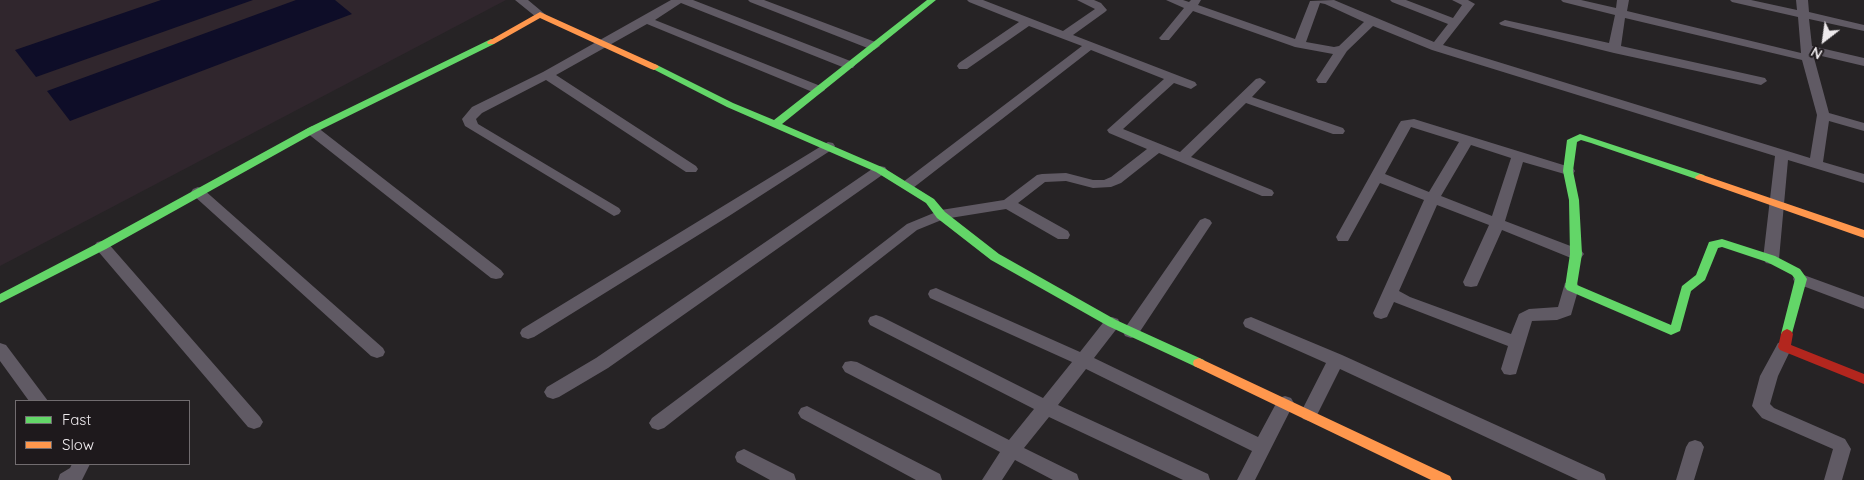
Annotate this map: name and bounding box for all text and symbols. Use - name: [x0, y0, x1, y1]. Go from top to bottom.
- north arrow: [1799, 15, 1849, 65]
- text: N: [1808, 43, 1825, 63]
- legend: [15, 400, 190, 465]
- text: Fast: [62, 410, 91, 429]
- text: Slow: [62, 435, 94, 454]

